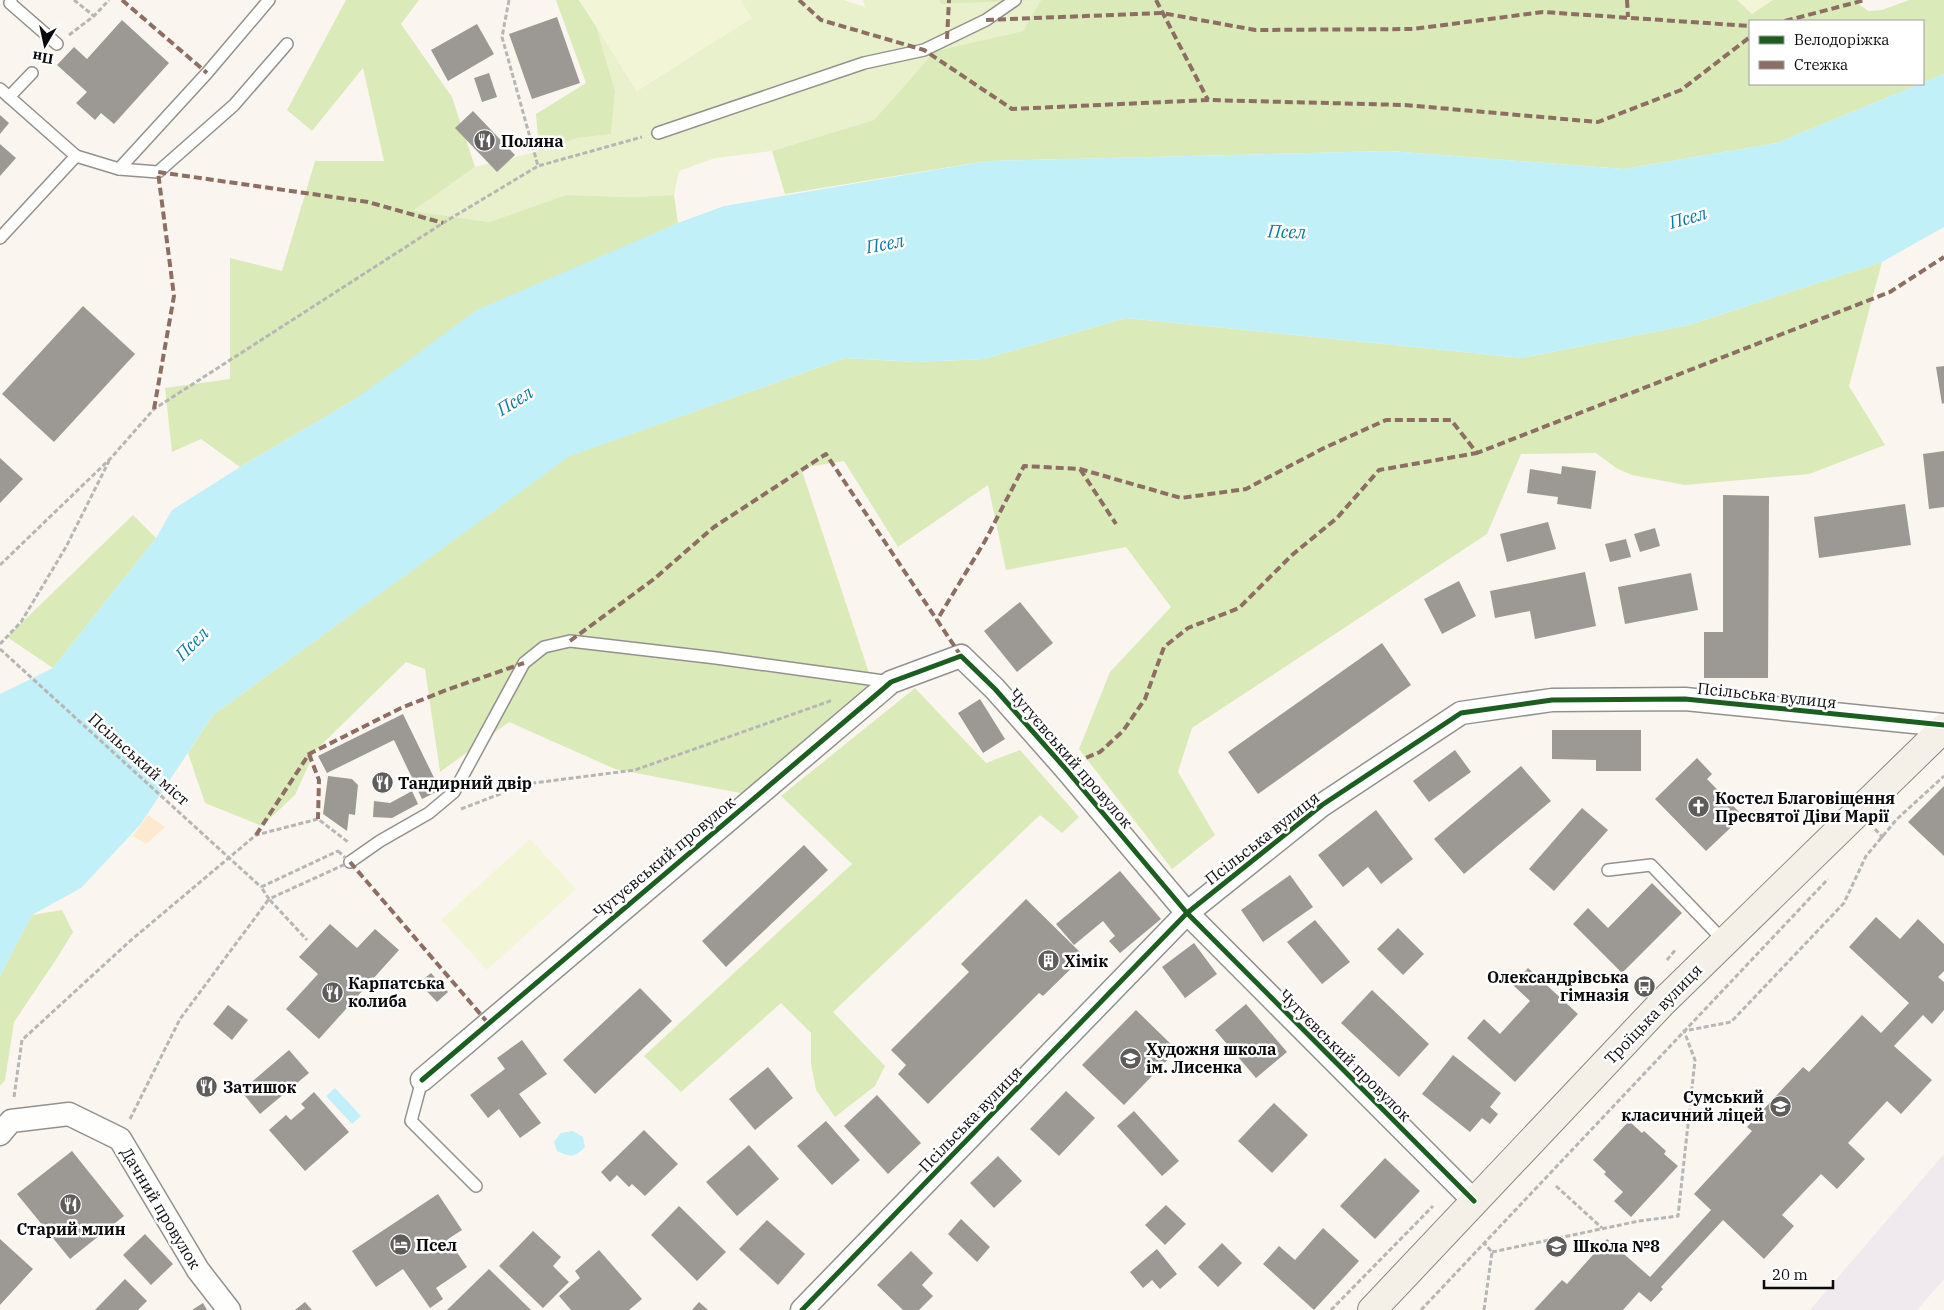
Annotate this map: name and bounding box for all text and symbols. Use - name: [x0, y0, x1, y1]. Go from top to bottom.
- north arrow: [20, 20, 70, 70]
- legend: [1749, 20, 1924, 85]
- text: Велодоріжка: [1794, 30, 1890, 49]
- text: Пн: [31, 47, 55, 68]
- text: Стежка: [1794, 55, 1848, 74]
- restaurant icon: Поляна: [473, 129, 497, 153]
- place label: Поляна: [501, 131, 564, 151]
- water label: Псел: [1665, 201, 1710, 234]
- water label: Псел: [1266, 219, 1307, 244]
- water label: Псел: [863, 228, 907, 259]
- water label: Псел: [491, 380, 538, 421]
- water label: Псел: [169, 621, 214, 666]
- street label: Псільська вулиця: [1696, 678, 1838, 712]
- street label: Чугуєвський провулок: [1005, 684, 1138, 833]
- street label: Псільський міст: [84, 708, 194, 810]
- restaurant icon: Тандирний двір: [370, 771, 394, 795]
- place label: Тандирний двір: [398, 773, 532, 793]
- street label: Псільська вулиця: [1201, 787, 1323, 889]
- place label: Костел Благовіщення Пресвятої Діви Марії: [1715, 788, 1895, 826]
- street label: Чугуєвський провулок: [589, 791, 739, 922]
- church icon: Костел Благовіщення Пресвятої Діви Марії: [1687, 795, 1711, 819]
- building icon: Хімік: [1036, 949, 1060, 973]
- place label: Хімік: [1064, 951, 1108, 971]
- street label: Троїцька вулиця: [1600, 960, 1706, 1068]
- place label: Олександрівська гімназія: [1487, 967, 1629, 1005]
- place label: Карпатська колиба: [348, 973, 445, 1011]
- bus stop icon: Олександрівська гімназія: [1633, 974, 1657, 998]
- restaurant icon: Карпатська колиба: [320, 980, 344, 1004]
- street label: Чугуєвський провулок: [1275, 985, 1416, 1126]
- place label: Художня школа ім. Лисенка: [1146, 1039, 1276, 1077]
- school or university icon: Художня школа ім. Лисенка: [1118, 1046, 1142, 1070]
- street label: Псільська вулиця: [914, 1062, 1026, 1176]
- restaurant icon: Затишок: [195, 1075, 219, 1099]
- place label: Затишок: [223, 1077, 297, 1097]
- place label: Сумський класичний ліцей: [1621, 1087, 1764, 1125]
- school or university icon: Сумський класичний ліцей: [1768, 1094, 1792, 1118]
- street label: Дачний провулок: [117, 1143, 206, 1273]
- restaurant icon: Старий млин: [59, 1193, 83, 1217]
- place label: Старий млин: [16, 1219, 126, 1239]
- hotel icon: Псел: [388, 1233, 412, 1257]
- school or university icon: Школа №8: [1545, 1234, 1569, 1258]
- place label: Псел: [416, 1235, 457, 1255]
- place label: Школа №8: [1573, 1236, 1660, 1256]
- scale bar: [1764, 1258, 1833, 1290]
- text: 20 m: [1772, 1265, 1808, 1284]

